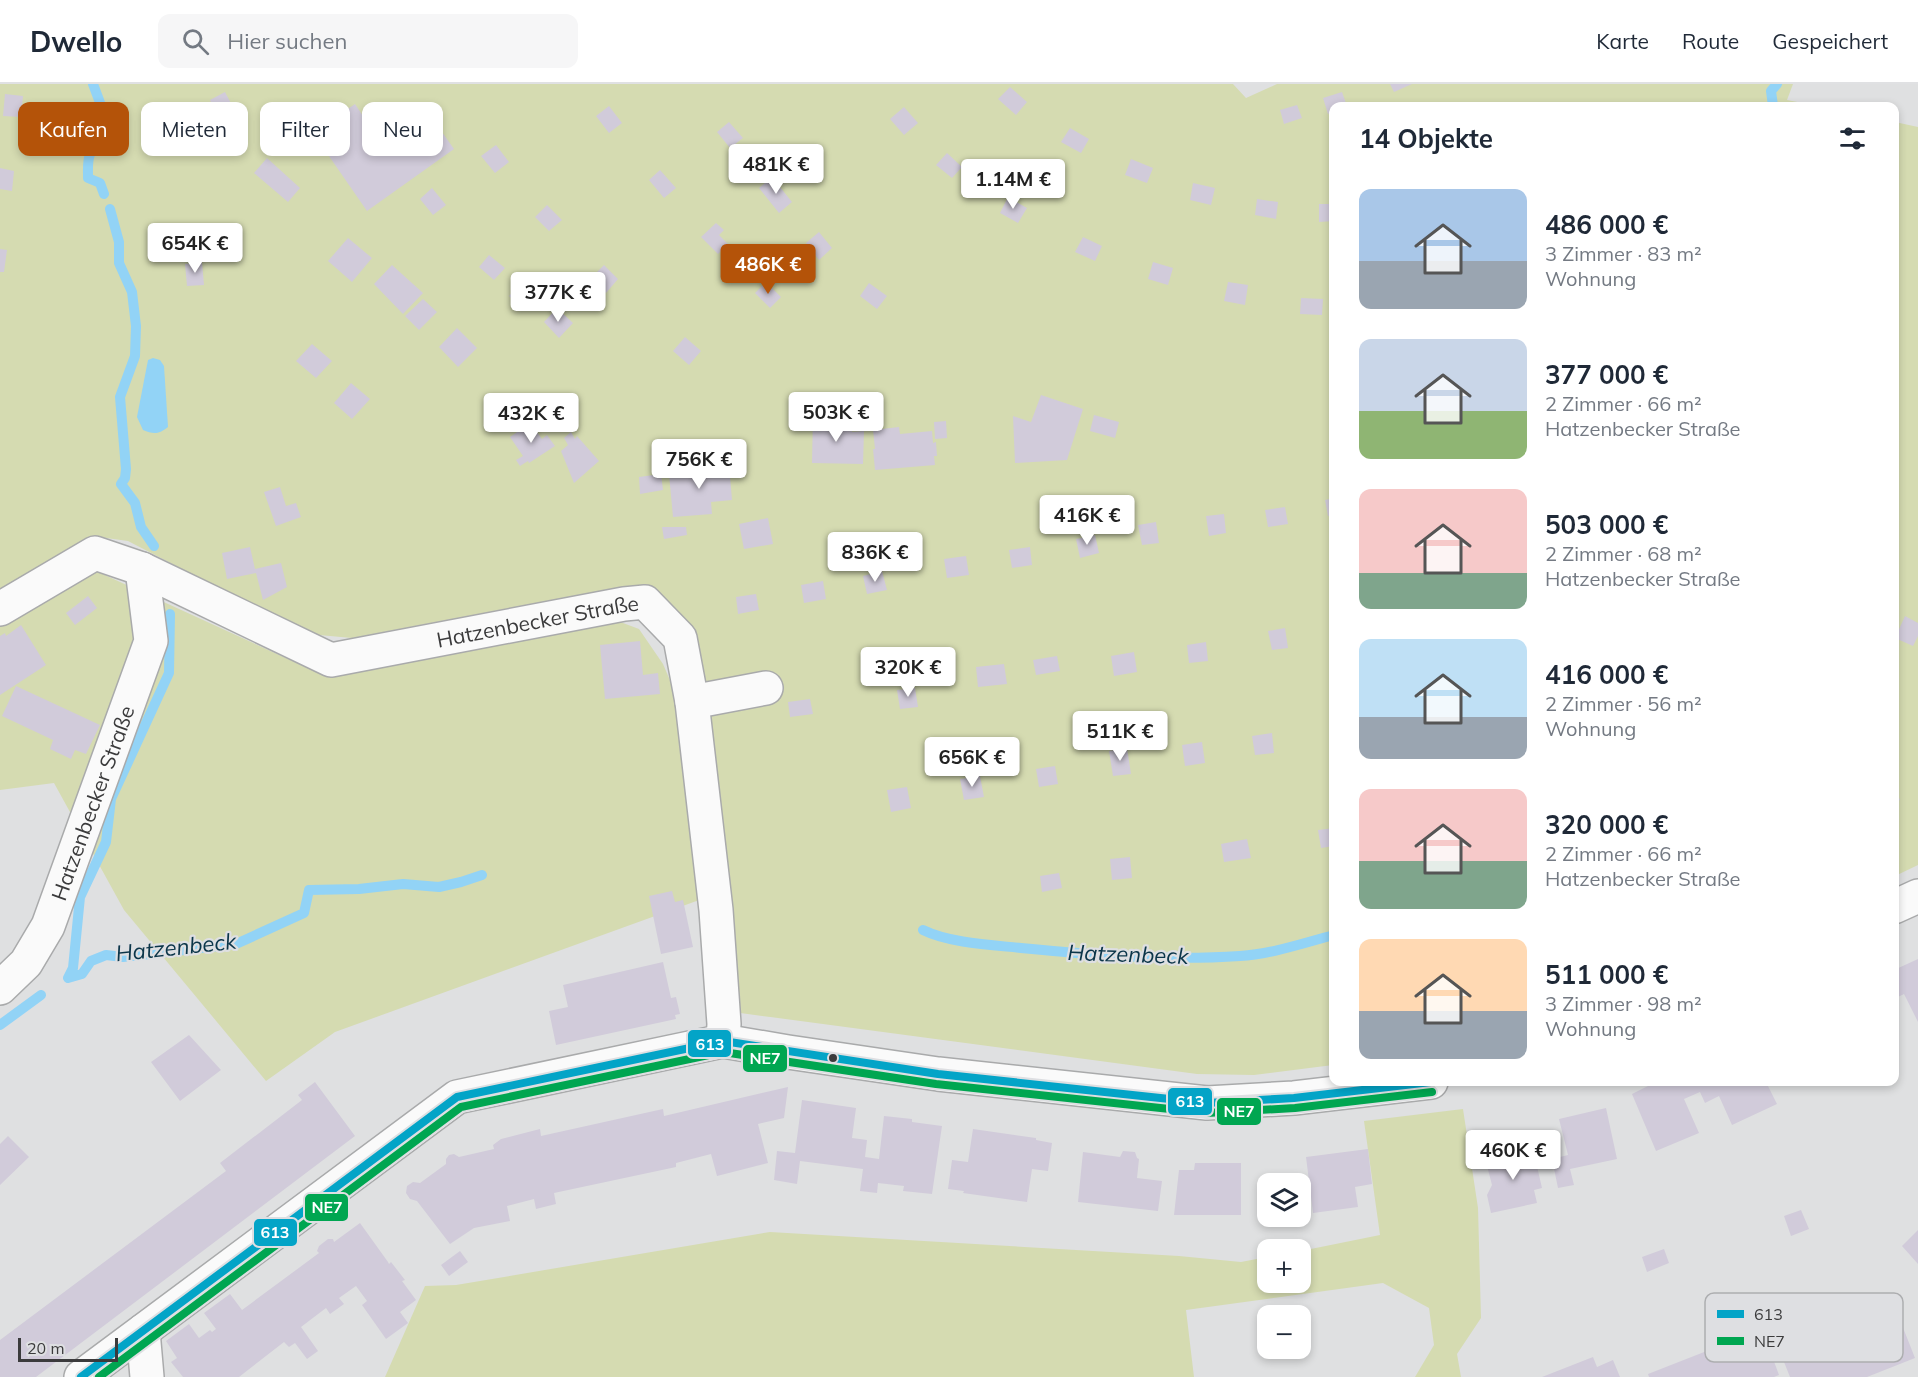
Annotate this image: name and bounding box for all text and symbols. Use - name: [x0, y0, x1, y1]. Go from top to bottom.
- search box: [158, 14, 578, 68]
- text: Dwello: [30, 24, 122, 59]
- icon: search: [179, 25, 212, 58]
- text: Hier suchen: [227, 27, 347, 55]
- text: Karte: [1596, 28, 1649, 54]
- text: Route: [1682, 28, 1739, 54]
- text: Gespeichert: [1772, 28, 1888, 54]
- chip: Kaufen: [18, 102, 129, 156]
- chip: Mieten: [141, 102, 248, 156]
- chip: Filter: [260, 102, 350, 156]
- chip: Neu: [362, 102, 443, 156]
- text: 14 Objekte: [1359, 122, 1493, 155]
- icon: filters: [1836, 122, 1869, 155]
- pin: 481K €: [727, 144, 825, 195]
- text: 481K €: [743, 151, 809, 176]
- pin: 1.14M €: [958, 159, 1068, 210]
- text: 1.14M €: [975, 166, 1051, 191]
- text: 486 000 €: [1545, 208, 1668, 241]
- icon: home: [1407, 213, 1479, 285]
- pin: 654K €: [146, 223, 244, 274]
- text: 654K €: [162, 230, 228, 255]
- text: 3 Zimmer · 83 m²: [1545, 241, 1702, 266]
- pin: 486K €: [719, 244, 817, 295]
- text: 486K €: [735, 251, 801, 276]
- text: Wohnung: [1545, 266, 1636, 291]
- pin: 377K €: [509, 272, 607, 323]
- text: 377K €: [525, 279, 591, 304]
- text: 377 000 €: [1545, 358, 1668, 391]
- icon: home: [1407, 363, 1479, 435]
- text: 2 Zimmer · 66 m²: [1545, 391, 1702, 416]
- pin: 503K €: [787, 392, 885, 443]
- pin: 432K €: [482, 393, 580, 444]
- text: 503K €: [803, 399, 869, 424]
- text: 432K €: [498, 400, 564, 425]
- text: Hatzenbecker Straße: [1545, 416, 1740, 441]
- pin: 756K €: [650, 439, 748, 490]
- text: 756K €: [666, 446, 732, 471]
- pin: 416K €: [1038, 495, 1136, 546]
- text: 416K €: [1054, 502, 1120, 527]
- text: 503 000 €: [1545, 508, 1668, 541]
- icon: home: [1407, 513, 1479, 585]
- pin: 836K €: [826, 532, 924, 583]
- text: 836K €: [842, 539, 908, 564]
- text: 2 Zimmer · 68 m²: [1545, 541, 1702, 566]
- text: Hatzenbecker Straße: [1545, 566, 1740, 591]
- street label: Hatzenbecker Straße: [434, 590, 640, 653]
- pin: 320K €: [859, 647, 957, 698]
- text: 320K €: [875, 654, 941, 679]
- text: 416 000 €: [1545, 658, 1668, 691]
- icon: home: [1407, 663, 1479, 735]
- text: 2 Zimmer · 56 m²: [1545, 691, 1702, 716]
- street label: Hatzenbecker Straße: [45, 702, 140, 904]
- pin: 511K €: [1071, 711, 1169, 762]
- text: Wohnung: [1545, 716, 1636, 741]
- text: 511K €: [1087, 718, 1153, 743]
- pin: 656K €: [923, 737, 1021, 788]
- text: 656K €: [939, 744, 1005, 769]
- text: 320 000 €: [1545, 808, 1668, 841]
- icon: home: [1407, 813, 1479, 885]
- text: 2 Zimmer · 66 m²: [1545, 841, 1702, 866]
- text: Hatzenbecker Straße: [1545, 866, 1740, 891]
- water label: Hatzenbeck: [114, 927, 238, 967]
- water label: Hatzenbeck: [1067, 938, 1190, 970]
- text: 511 000 €: [1545, 958, 1668, 991]
- icon: home: [1407, 963, 1479, 1035]
- text: 3 Zimmer · 98 m²: [1545, 991, 1702, 1016]
- text: Wohnung: [1545, 1016, 1636, 1041]
- line badge: 613: [687, 1029, 732, 1058]
- text: 613: [696, 1034, 724, 1054]
- line badge: NE7: [742, 1044, 788, 1073]
- text: NE7: [749, 1048, 781, 1068]
- unlabelled marker: [827, 1052, 839, 1064]
- line badge: 613: [1167, 1087, 1213, 1116]
- text: 613: [1176, 1091, 1204, 1111]
- line badge: NE7: [1216, 1097, 1262, 1126]
- text: NE7: [1223, 1101, 1255, 1121]
- pin: 460K €: [1464, 1130, 1562, 1181]
- text: 460K €: [1480, 1137, 1546, 1162]
- map controls: [1257, 1173, 1311, 1359]
- button: layers: [1257, 1173, 1311, 1227]
- line badge: NE7: [304, 1193, 349, 1222]
- text: NE7: [311, 1197, 343, 1217]
- line badge: 613: [253, 1218, 298, 1247]
- text: 613: [261, 1222, 289, 1242]
- button: +: [1257, 1239, 1311, 1293]
- legend: [1705, 1293, 1903, 1362]
- text: 613: [1754, 1304, 1783, 1324]
- button: −: [1257, 1305, 1311, 1359]
- text: NE7: [1754, 1331, 1785, 1351]
- scale bar: [18, 1335, 118, 1362]
- text: 20 m: [27, 1338, 64, 1358]

